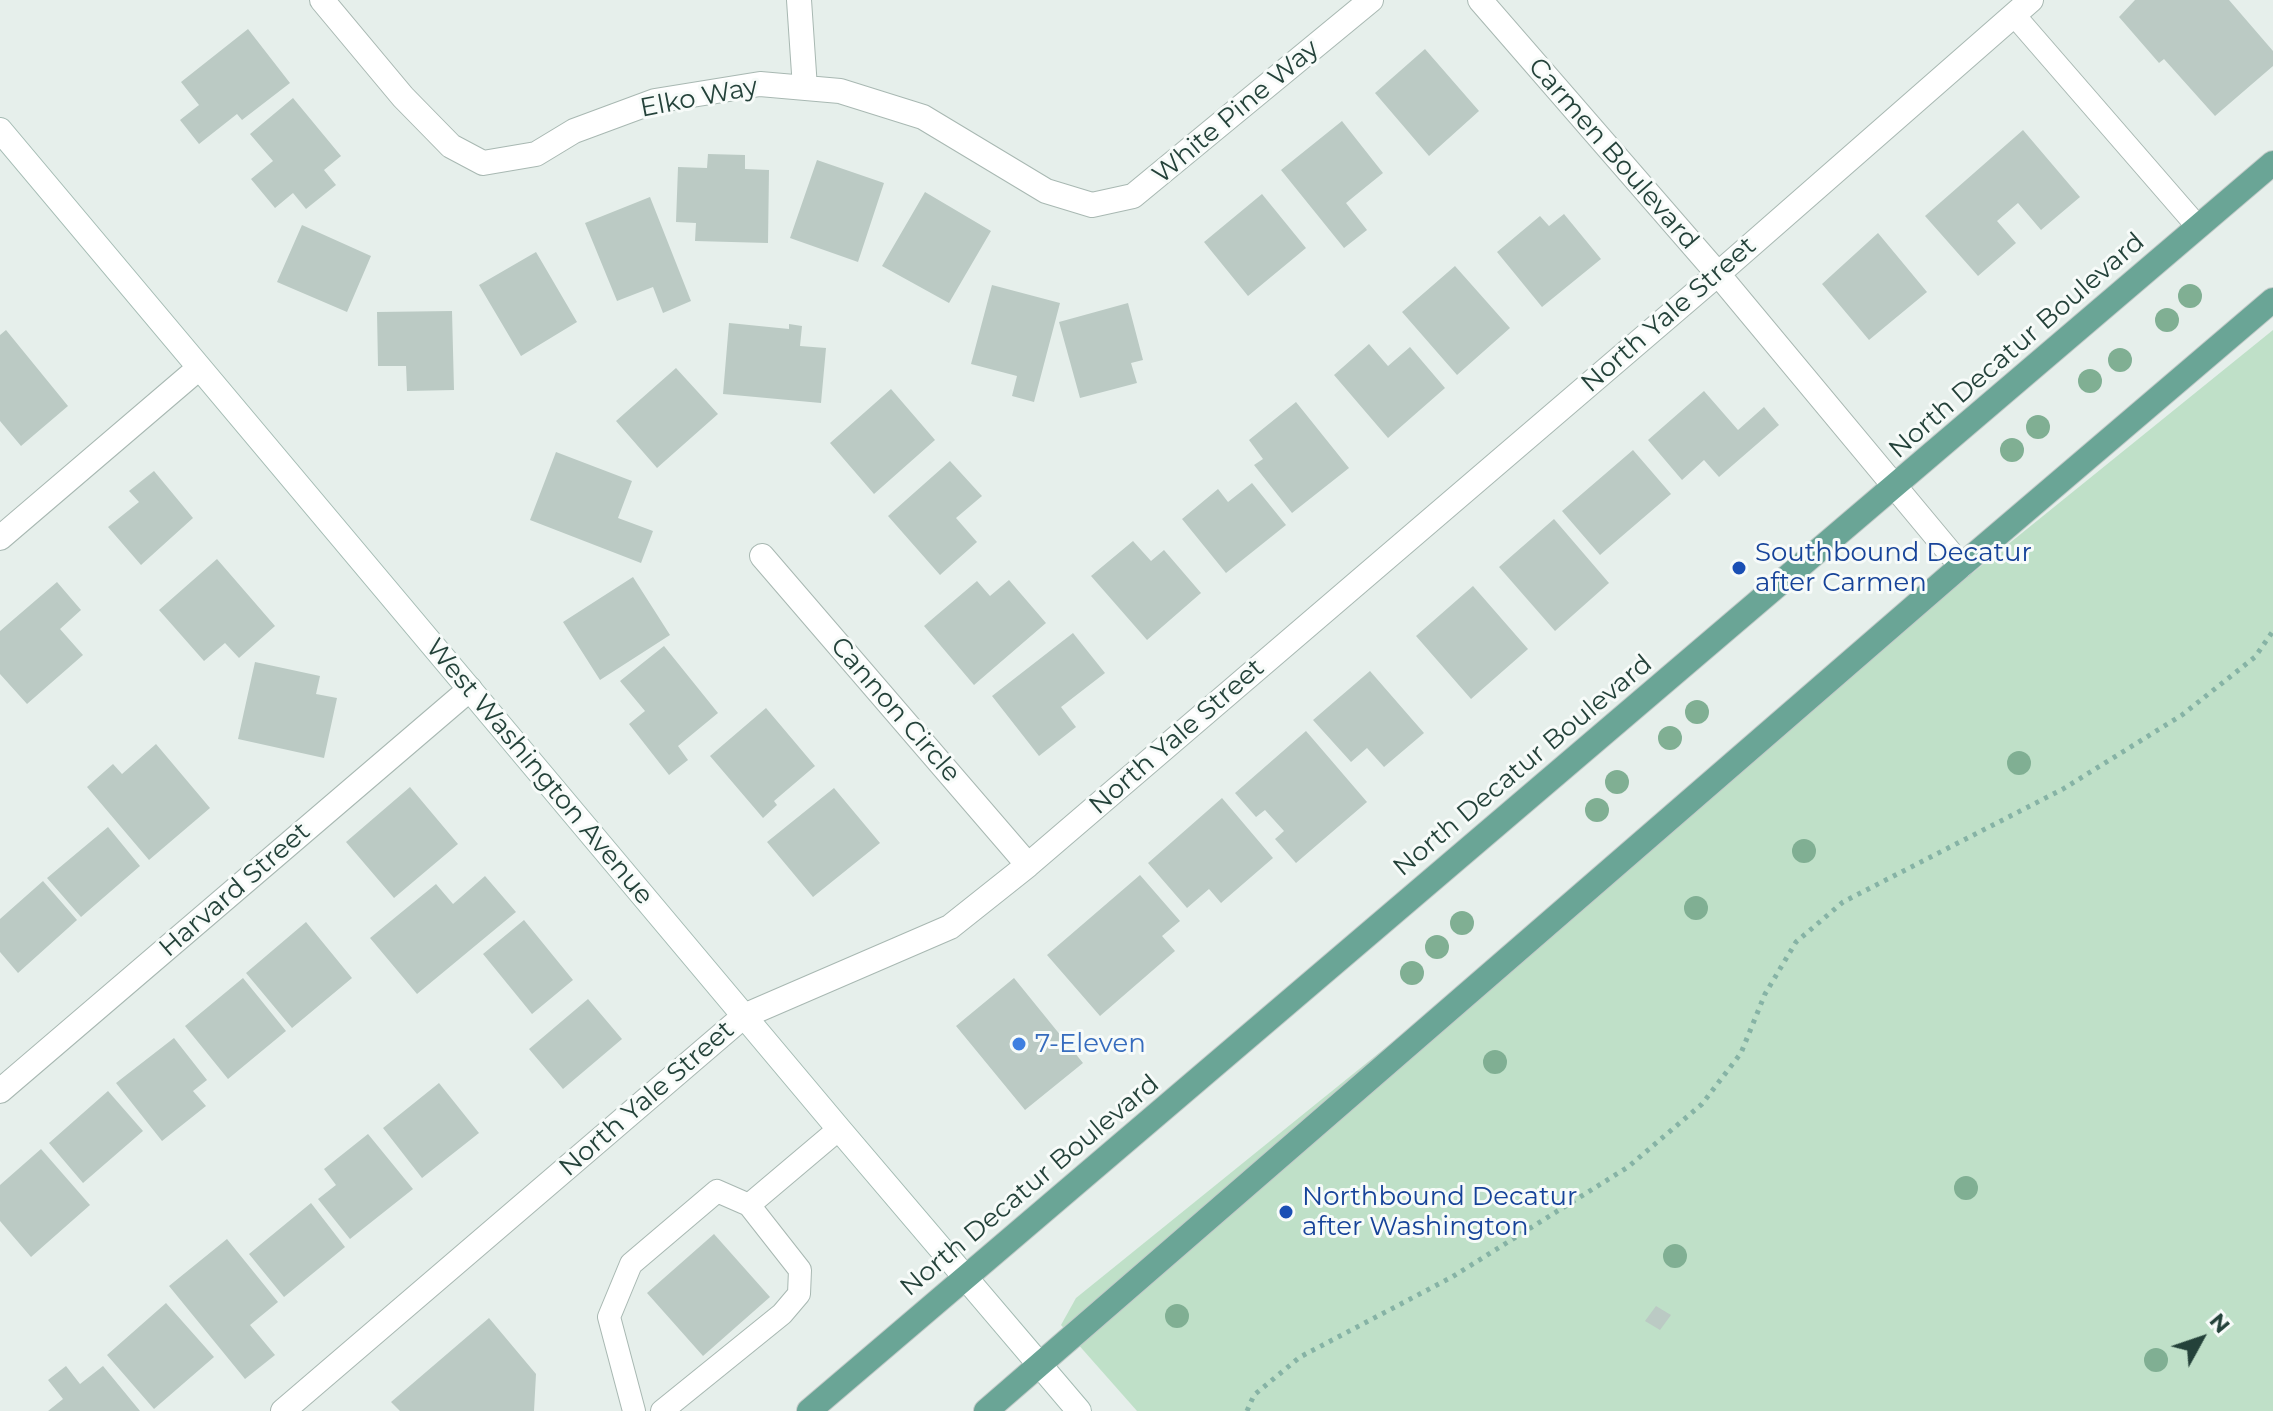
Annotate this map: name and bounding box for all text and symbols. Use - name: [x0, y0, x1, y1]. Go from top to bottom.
- street label: White Pine Way: [1146, 33, 1326, 191]
- street label: Carmen Boulevard: [1521, 52, 1705, 256]
- street label: Elko Way: [638, 71, 760, 125]
- street label: North Decatur Boulevard: [1883, 227, 2151, 465]
- street label: North Yale Street: [1575, 231, 1763, 399]
- place label: Southbound Decatur after Carmen: [1755, 537, 2032, 598]
- marker: Southbound Decatur after Carmen: [1730, 559, 1748, 577]
- street label: Cannon Circle: [824, 631, 966, 789]
- street label: West Washington Avenue: [419, 633, 659, 911]
- street label: North Decatur Boulevard: [1387, 649, 1659, 883]
- street label: North Yale Street: [1083, 653, 1271, 821]
- street label: Harvard Street: [153, 816, 317, 964]
- street label: North Yale Street: [553, 1015, 741, 1183]
- place label: 7-Eleven: [1035, 1028, 1146, 1060]
- marker: 7-Eleven: [1010, 1035, 1028, 1053]
- street label: North Decatur Boulevard: [894, 1069, 1166, 1303]
- place label: Northbound Decatur after Washington: [1302, 1181, 1577, 1242]
- marker: Northbound Decatur after Washington: [1277, 1203, 1295, 1221]
- north arrow: [2161, 1299, 2241, 1379]
- text: N: [2204, 1308, 2236, 1339]

